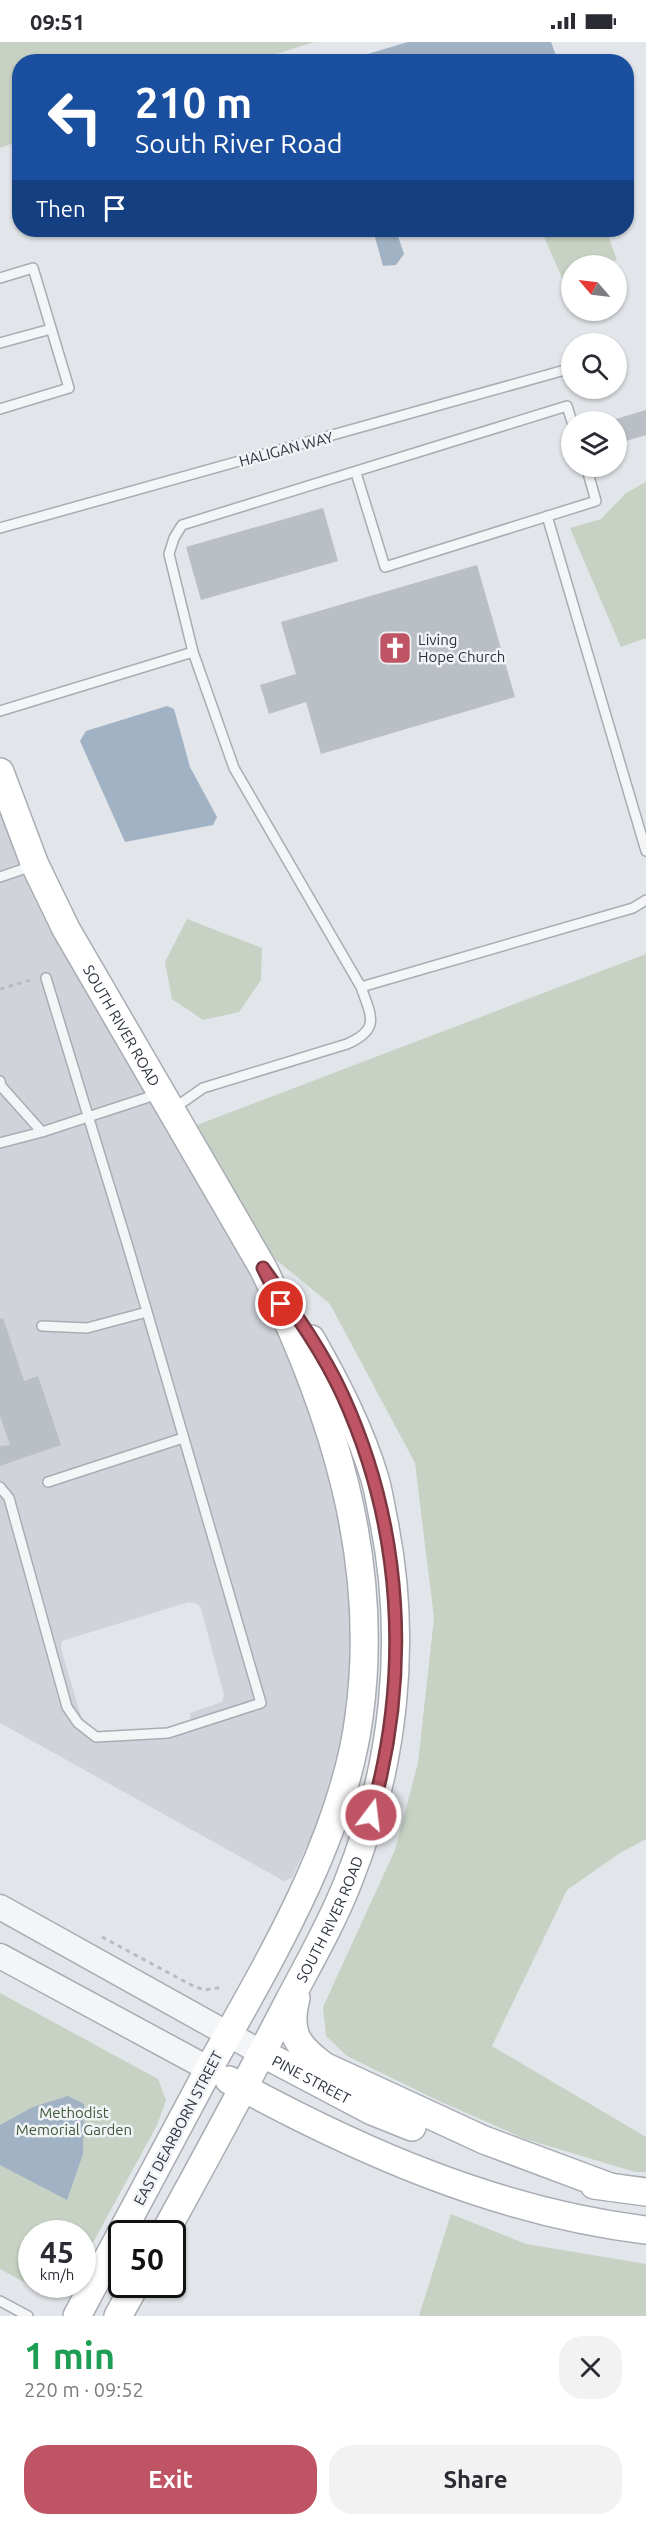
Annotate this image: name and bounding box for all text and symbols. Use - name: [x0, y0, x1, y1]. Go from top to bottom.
- text: 09:51: [30, 9, 85, 34]
- icon: left: [36, 78, 114, 156]
- text: 210 m: [135, 79, 252, 126]
- text: South River Road: [135, 128, 343, 158]
- icon: arrive: [98, 192, 131, 225]
- text: Then: [36, 196, 86, 221]
- north arrow: [561, 255, 627, 321]
- map controls: [561, 255, 627, 477]
- button: search: [561, 333, 627, 399]
- button: layers: [561, 411, 627, 477]
- street label: HALIGAN WAY: [237, 428, 335, 470]
- church icon: Living Hope Church: [377, 630, 413, 666]
- place label: Living Hope Church: [418, 631, 505, 665]
- street label: SOUTH RIVER ROAD: [80, 962, 164, 1089]
- pin: [255, 1278, 306, 1329]
- icon: arrive: [264, 1287, 297, 1320]
- position arrow: [339, 1783, 403, 1847]
- street label: SOUTH RIVER ROAD: [292, 1854, 366, 1985]
- street label: EAST DEARBORN STREET: [130, 2048, 226, 2208]
- street label: PINE STREET: [269, 2052, 354, 2107]
- park label: Methodist Memorial Garden: [16, 2104, 132, 2138]
- speed limit sign: 50: [108, 2220, 186, 2298]
- text: 45: [40, 2235, 74, 2269]
- text: km/h: [40, 2266, 74, 2283]
- text: 1 min: [24, 2335, 115, 2376]
- button: close: [559, 2336, 622, 2399]
- text: 220 m · 09:52: [24, 2378, 144, 2401]
- button: Exit: [24, 2445, 317, 2514]
- button: Share: [329, 2445, 622, 2514]

